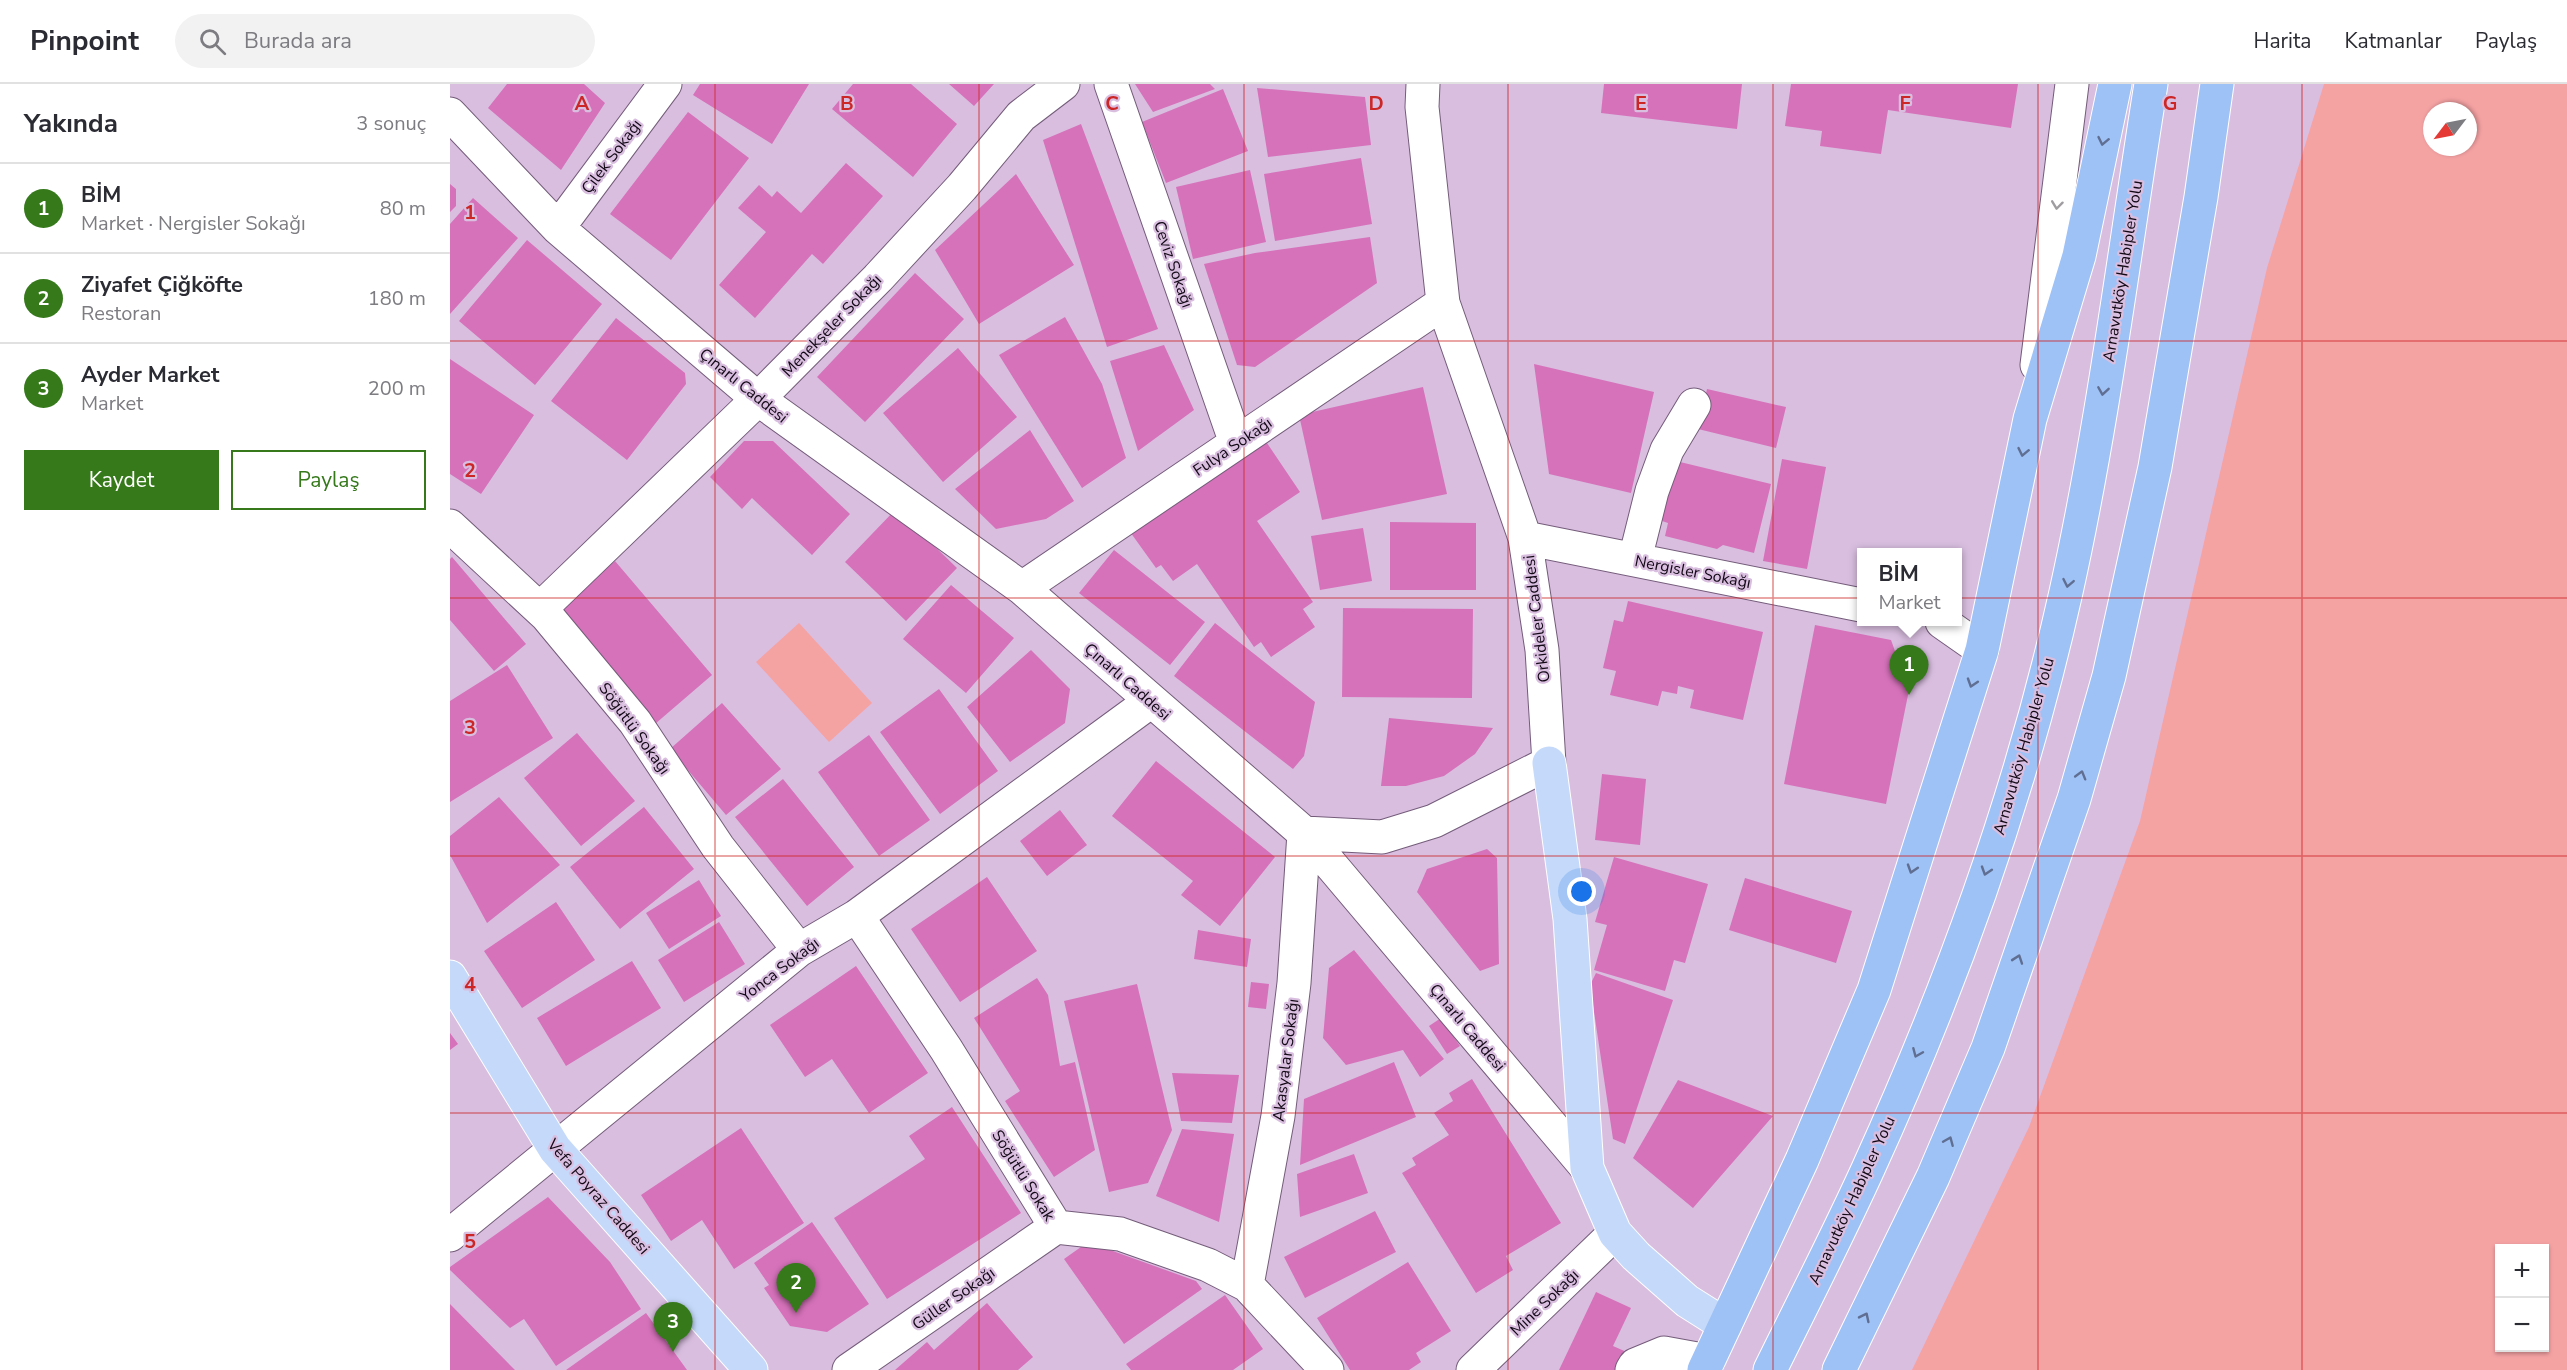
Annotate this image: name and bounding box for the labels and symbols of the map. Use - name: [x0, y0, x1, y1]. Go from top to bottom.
- text: A: [575, 90, 590, 117]
- text: B: [840, 90, 854, 117]
- text: C: [1105, 90, 1119, 117]
- text: D: [1368, 90, 1384, 117]
- text: E: [1635, 90, 1647, 117]
- text: F: [1899, 90, 1911, 117]
- text: G: [2163, 90, 2177, 117]
- north arrow: [2423, 102, 2477, 156]
- street label: Çilek Sokağı: [577, 115, 647, 198]
- one-way arrow: [2097, 136, 2110, 146]
- street label: Arnavutköy Habipler Yolu: [2098, 179, 2148, 364]
- text: 1: [464, 199, 476, 226]
- one-way arrow: [2051, 200, 2064, 209]
- street label: Ceviz Sokağı: [1148, 218, 1198, 311]
- street label: Menekşeler Sokağı: [777, 269, 887, 382]
- street label: Çınarlı Caddesi: [695, 343, 792, 428]
- one-way arrow: [2097, 386, 2109, 395]
- street label: Fulya Sokağı: [1189, 412, 1276, 481]
- one-way arrow: [2018, 447, 2031, 457]
- text: 2: [464, 457, 476, 484]
- street label: Nergisler Sokağı: [1633, 550, 1753, 594]
- street label: Orkideler Caddesi: [1518, 554, 1556, 684]
- one-way arrow: [2062, 577, 2075, 587]
- street label: Çınarlı Caddesi: [1079, 638, 1175, 725]
- pin: 1: [1890, 646, 1928, 695]
- street label: Arnavutköy Habipler Yolu: [1988, 655, 2060, 838]
- one-way arrow: [1967, 677, 1979, 688]
- street label: Söğütlü Sokağı: [593, 678, 675, 779]
- text: 3: [464, 714, 476, 741]
- one-way arrow: [2074, 770, 2086, 781]
- one-way arrow: [1907, 863, 1920, 874]
- one-way arrow: [1980, 865, 1993, 876]
- your location: [1567, 877, 1596, 906]
- street label: Yonca Sokağı: [734, 933, 824, 1008]
- one-way arrow: [2011, 955, 2024, 965]
- text: 4: [464, 971, 476, 998]
- street label: Çınarlı Caddesi: [1424, 979, 1510, 1076]
- street label: Akasyalar Sokağı: [1268, 998, 1304, 1123]
- one-way arrow: [1912, 1047, 1924, 1058]
- street label: Arnavutköy Habipler Yolu: [1803, 1113, 1901, 1288]
- street label: Söğütlü Sokak: [986, 1126, 1060, 1226]
- street label: Vefa Poyraz Caddesi: [541, 1133, 655, 1259]
- one-way arrow: [1941, 1137, 1953, 1148]
- text: 5: [464, 1228, 476, 1255]
- street label: Güller Sokağı: [908, 1262, 999, 1336]
- pin: 2: [776, 1264, 816, 1313]
- street label: Mine Sokağı: [1506, 1264, 1584, 1341]
- pin: 3: [654, 1302, 692, 1352]
- one-way arrow: [1858, 1313, 1869, 1324]

